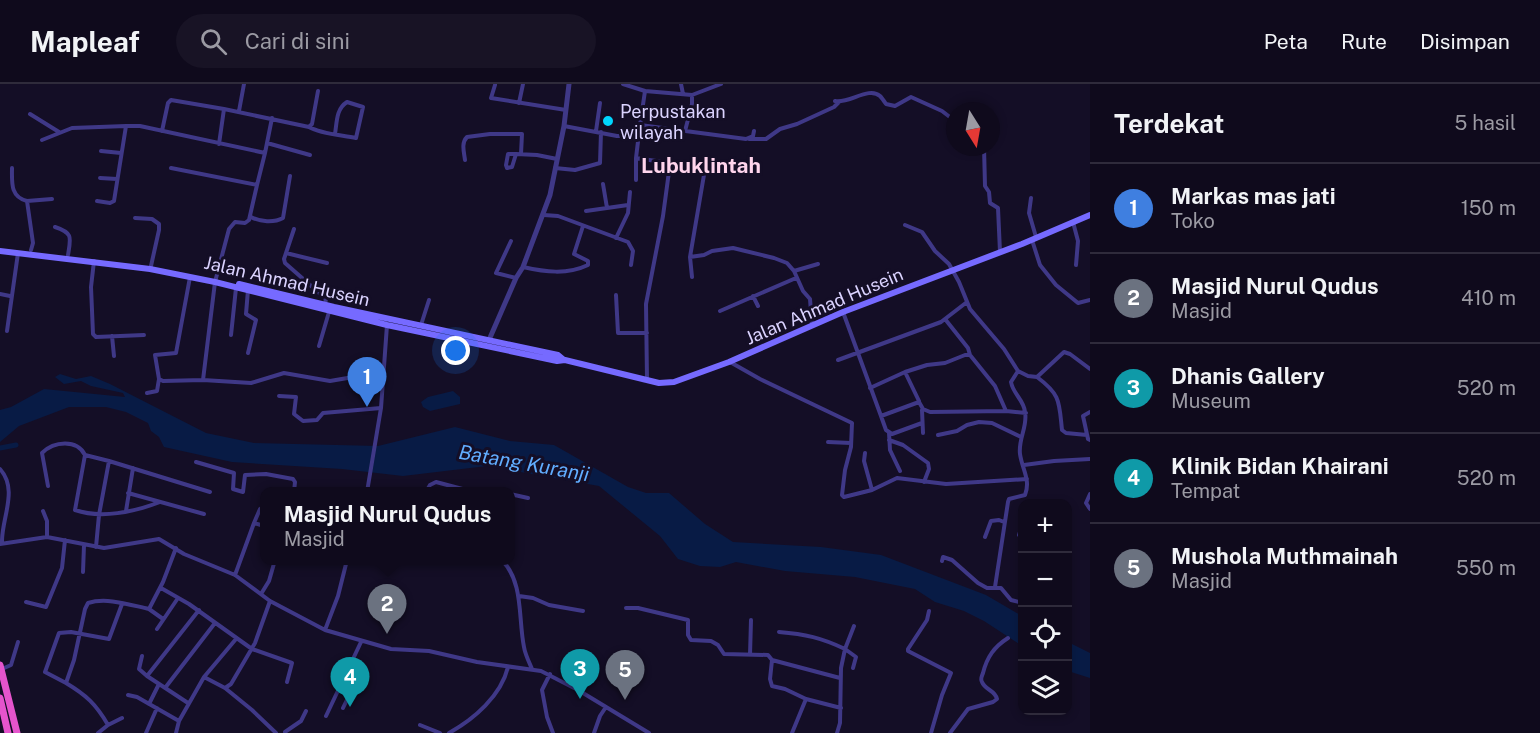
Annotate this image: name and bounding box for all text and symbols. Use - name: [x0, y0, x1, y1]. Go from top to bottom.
- search box: [176, 14, 596, 68]
- text: Mapleaf: [30, 25, 140, 58]
- icon: search: [197, 25, 230, 58]
- text: Cari di sini: [245, 28, 350, 54]
- text: Peta: [1264, 29, 1308, 54]
- text: Rute: [1341, 29, 1387, 54]
- text: Disimpan: [1420, 29, 1510, 54]
- place label: Perpustakan wilayah: [620, 101, 726, 143]
- north arrow: [946, 102, 1000, 156]
- text: Terdekat: [1114, 108, 1224, 139]
- text: 5 hasil: [1455, 111, 1516, 135]
- marker: Perpustakan wilayah: [601, 114, 615, 128]
- district label: Lubuklintah: [641, 153, 761, 178]
- text: Markas mas jati: [1171, 183, 1336, 209]
- text: 1: [1129, 196, 1138, 220]
- text: 150 m: [1461, 196, 1516, 220]
- text: Toko: [1171, 209, 1215, 233]
- street label: Jalan Ahmad Husein: [202, 252, 372, 310]
- street label: Jalan Ahmad Husein: [742, 263, 906, 349]
- text: Masjid Nurul Qudus: [1171, 273, 1379, 299]
- text: 2: [1127, 286, 1140, 310]
- text: 410 m: [1461, 286, 1516, 310]
- text: Masjid: [1171, 299, 1232, 323]
- your location: [441, 336, 470, 365]
- pin: 1: [348, 358, 386, 407]
- text: Dhanis Gallery: [1171, 363, 1325, 389]
- text: 3: [1127, 376, 1140, 400]
- text: 520 m: [1457, 376, 1516, 400]
- text: Museum: [1171, 389, 1251, 413]
- water label: Batang Kuranji: [457, 440, 591, 486]
- text: Klinik Bidan Khairani: [1171, 453, 1389, 479]
- text: 4: [1127, 466, 1140, 490]
- text: 520 m: [1457, 466, 1516, 490]
- text: Tempat: [1171, 479, 1240, 503]
- popup: [260, 487, 515, 565]
- map controls: [1018, 499, 1072, 715]
- button: +: [1018, 499, 1072, 553]
- text: Masjid Nurul Qudus: [284, 501, 491, 527]
- text: Masjid: [284, 527, 345, 551]
- text: Mushola Muthmainah: [1171, 543, 1398, 569]
- button: −: [1018, 553, 1072, 607]
- text: 5: [1127, 556, 1140, 580]
- text: 550 m: [1456, 556, 1516, 580]
- text: Masjid: [1171, 569, 1232, 593]
- pin: 2: [368, 584, 406, 634]
- button: locate: [1018, 607, 1072, 661]
- pin: 3: [560, 650, 600, 699]
- pin: 5: [606, 650, 644, 700]
- pin: 4: [330, 658, 370, 707]
- button: layers: [1018, 661, 1072, 715]

